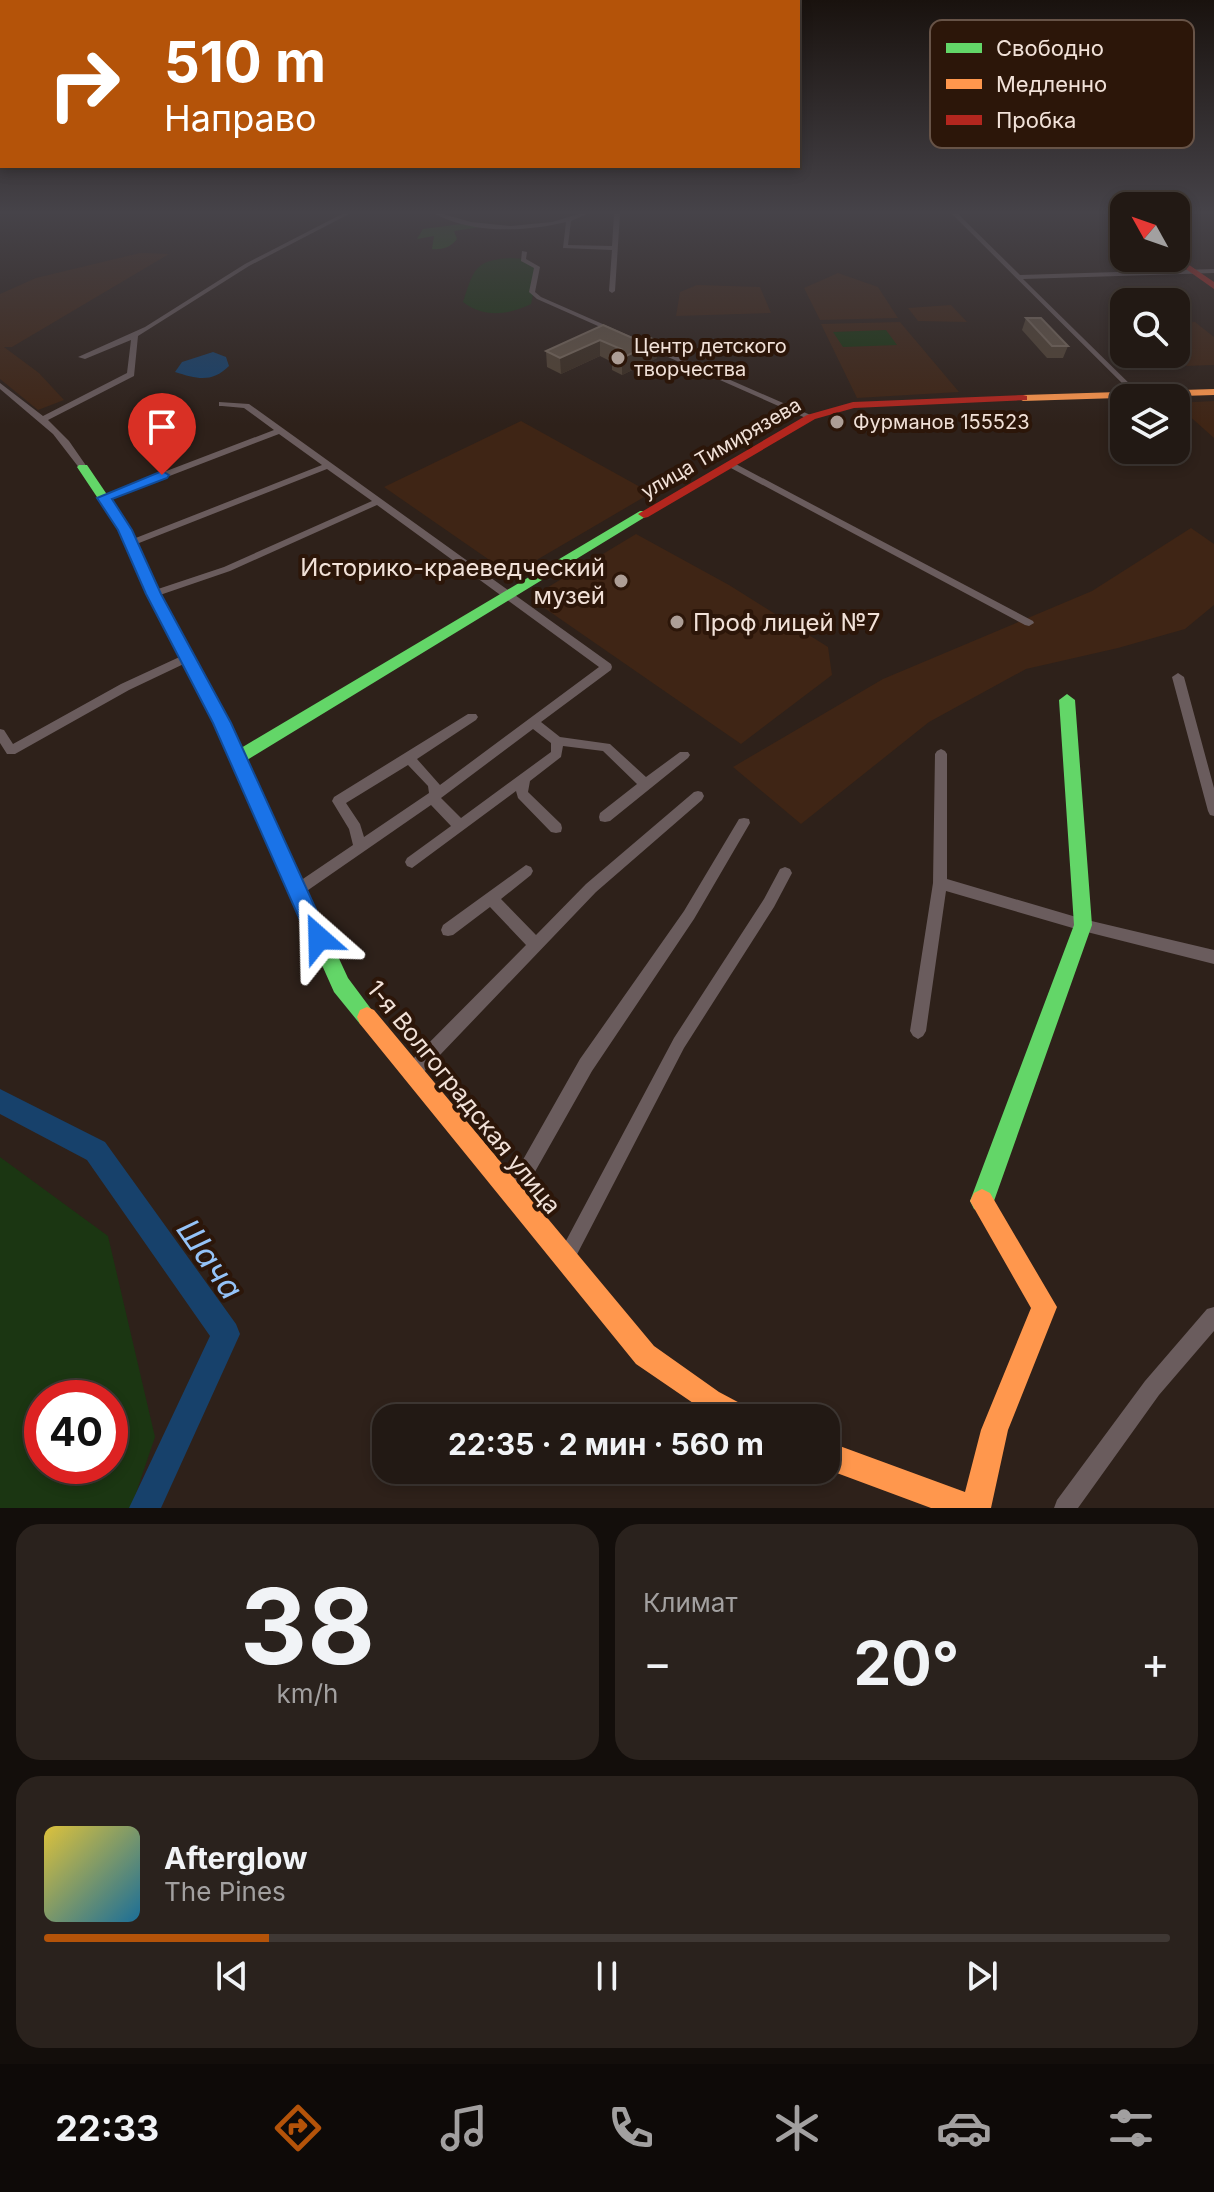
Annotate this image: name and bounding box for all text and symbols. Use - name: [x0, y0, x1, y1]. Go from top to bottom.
- legend: [930, 20, 1194, 148]
- text: 510 m: [164, 28, 326, 96]
- icon: right: [32, 32, 136, 136]
- text: Свободно: [996, 35, 1104, 61]
- text: Медленно: [996, 71, 1107, 97]
- text: Направо: [164, 96, 317, 140]
- text: Пробка: [996, 107, 1076, 133]
- north arrow: [1110, 192, 1190, 272]
- map controls: [1110, 192, 1190, 464]
- button: search: [1110, 288, 1190, 368]
- place label: Центр детского творчества: [634, 334, 787, 381]
- marker: Центр детского творчества: [609, 349, 627, 367]
- button: layers: [1110, 384, 1190, 464]
- street label: улица Тимирязева: [637, 392, 805, 504]
- pin: [128, 393, 196, 475]
- icon: arrive: [140, 405, 184, 449]
- place label: Фурманов 155523: [853, 410, 1030, 434]
- marker: Фурманов 155523: [828, 413, 846, 431]
- place label: Историко-краеведческий музей: [300, 553, 605, 610]
- marker: Историко-краеведческий музей: [612, 572, 630, 590]
- place label: Проф лицей №7: [693, 608, 880, 637]
- marker: Проф лицей №7: [668, 613, 686, 631]
- position arrow: [277, 896, 361, 980]
- street label: 1-я Волгоградская улица: [361, 974, 567, 1220]
- water label: Шача: [169, 1212, 251, 1306]
- speed limit sign: 40: [24, 1380, 128, 1484]
- text: 22:35 · 2 мин · 560 m: [448, 1426, 764, 1462]
- text: 38: [240, 1563, 375, 1689]
- text: Климат: [643, 1587, 738, 1618]
- text: 20°: [854, 1627, 959, 1699]
- text: −: [643, 1636, 672, 1690]
- text: +: [1141, 1636, 1170, 1690]
- text: km/h: [277, 1678, 338, 1709]
- text: Afterglow: [164, 1840, 308, 1876]
- text: The Pines: [164, 1876, 286, 1907]
- icon: previous: [210, 1954, 254, 1998]
- icon: pause: [585, 1954, 629, 1998]
- icon: next: [960, 1954, 1004, 1998]
- icon: directions: [270, 2100, 326, 2156]
- icon: music: [436, 2100, 492, 2156]
- icon: phone: [603, 2100, 659, 2156]
- icon: climate: [769, 2100, 825, 2156]
- icon: car: [936, 2100, 992, 2156]
- icon: filters: [1103, 2100, 1159, 2156]
- text: 22:33: [55, 2106, 159, 2150]

